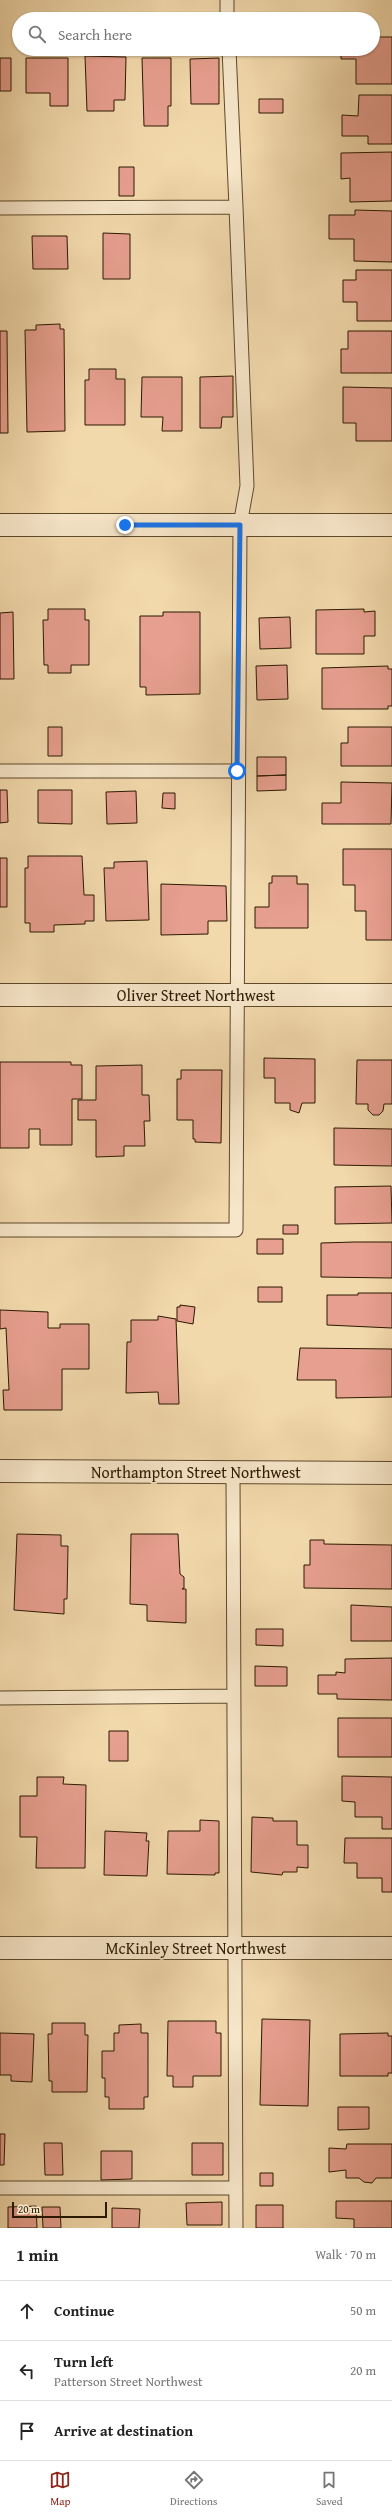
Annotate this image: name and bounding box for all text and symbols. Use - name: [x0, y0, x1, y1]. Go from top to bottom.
- search box: [12, 12, 380, 56]
- icon: search: [26, 23, 48, 45]
- text: Search here: [58, 24, 132, 45]
- route end: [116, 516, 134, 534]
- route start: [228, 762, 246, 780]
- street label: Oliver Street Northwest: [117, 983, 276, 1007]
- street label: Northampton Street Northwest: [91, 1460, 301, 1484]
- street label: McKinley Street Northwest: [105, 1936, 287, 1960]
- scale bar: [12, 2200, 107, 2219]
- text: 20 m: [18, 2201, 40, 2217]
- text: 1 min: [16, 2242, 58, 2267]
- text: Walk · 70 m: [315, 2245, 376, 2264]
- icon: ahead: [16, 2300, 38, 2322]
- text: Continue: [54, 2300, 115, 2321]
- text: 50 m: [350, 2301, 376, 2320]
- text: Turn left: [54, 2351, 113, 2372]
- icon: left: [16, 2360, 38, 2382]
- text: 20 m: [350, 2361, 376, 2380]
- text: Patterson Street Northwest: [54, 2372, 203, 2391]
- icon: arrive: [16, 2420, 38, 2442]
- text: Arrive at destination: [54, 2420, 193, 2441]
- tab: Map: [49, 2469, 71, 2509]
- tab: Directions: [170, 2469, 217, 2509]
- tab: Saved: [316, 2469, 343, 2509]

